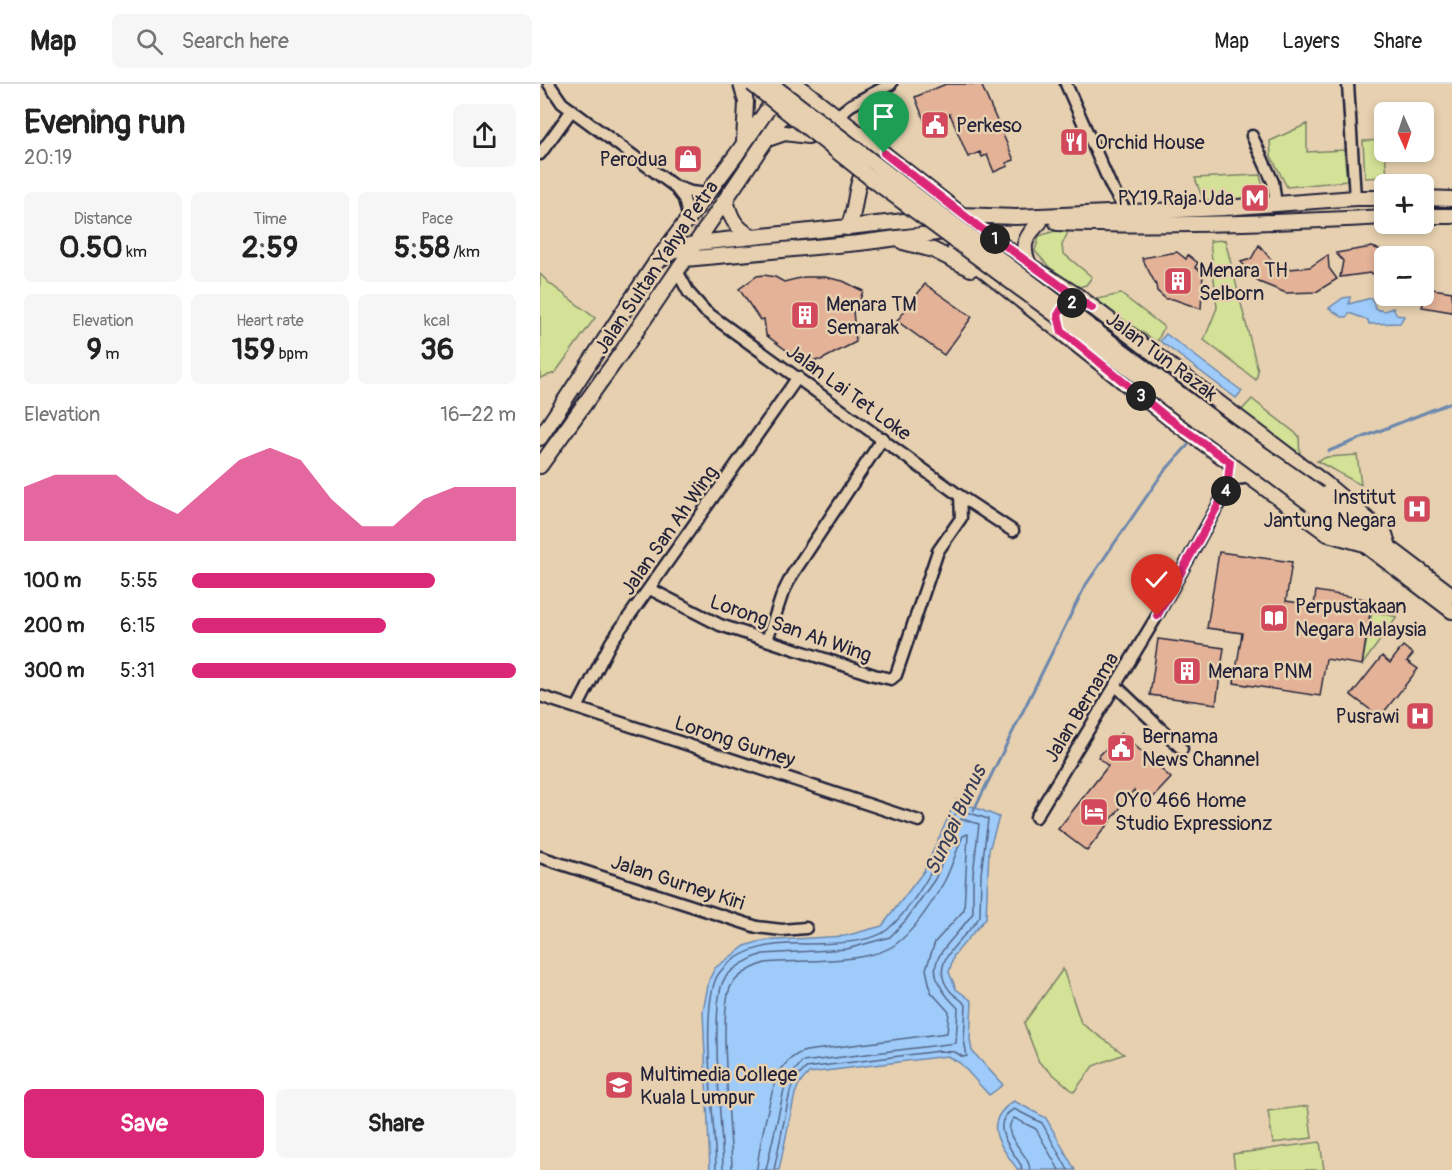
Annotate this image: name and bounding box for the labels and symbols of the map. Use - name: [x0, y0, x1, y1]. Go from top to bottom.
- pin: [858, 91, 909, 153]
- north arrow: [1374, 102, 1434, 162]
- public building icon: Perkeso: [919, 109, 951, 141]
- place label: Perkeso: [956, 113, 1022, 138]
- restaurant icon: Orchid House: [1058, 126, 1090, 158]
- place label: Orchid House: [1095, 130, 1205, 155]
- shop icon: Perodua: [672, 143, 704, 175]
- place label: Perodua: [599, 147, 667, 172]
- street label: Jalan Sultan Yahya Petra: [589, 176, 724, 359]
- metro station icon: PY19 Raja Uda: [1239, 182, 1271, 214]
- place label: PY19 Raja Uda: [1117, 186, 1234, 211]
- pin: 1: [980, 224, 1010, 254]
- place label: Menara TH Selborn: [1199, 258, 1288, 306]
- building icon: Menara TH Selborn: [1162, 265, 1194, 297]
- pin: 2: [1057, 288, 1087, 318]
- place label: Menara TM Semarak: [826, 292, 917, 340]
- building icon: Menara TM Semarak: [789, 299, 821, 331]
- street label: Jalan Tun Razak: [1101, 306, 1223, 407]
- street label: Jalan Lai Tet Loke: [781, 339, 916, 446]
- pin: 3: [1126, 381, 1156, 411]
- street label: Jalan San Ah Wing: [615, 461, 723, 600]
- pin: 4: [1211, 476, 1241, 506]
- place label: Institut Jantung Negara: [1264, 485, 1397, 533]
- hospital icon: Institut Jantung Negara: [1401, 493, 1433, 525]
- pin: [1131, 554, 1182, 616]
- street label: Lorong San Ah Wing: [707, 589, 875, 668]
- place label: Perpustakaan Negara Malaysia: [1295, 594, 1427, 642]
- library icon: Perpustakaan Negara Malaysia: [1258, 602, 1290, 634]
- street label: Jalan Bernama: [1039, 648, 1124, 767]
- building icon: Menara PNM: [1171, 655, 1203, 687]
- place label: Menara PNM: [1208, 659, 1312, 684]
- hospital icon: Pusrawi: [1404, 700, 1436, 732]
- place label: Pusrawi: [1335, 704, 1399, 729]
- street label: Lorong Gurney: [671, 710, 799, 773]
- place label: Bernama News Channel: [1142, 724, 1260, 772]
- public building icon: Bernama News Channel: [1105, 732, 1137, 764]
- water label: Sungai Bunus: [918, 759, 994, 879]
- place label: OYO 466 Home Studio Expressionz: [1115, 788, 1272, 836]
- hotel icon: OYO 466 Home Studio Expressionz: [1078, 796, 1110, 828]
- street label: Jalan Gurney Kiri: [608, 849, 748, 916]
- place label: Multimedia College Kuala Lumpur: [640, 1062, 797, 1110]
- school or university icon: Multimedia College Kuala Lumpur: [603, 1069, 635, 1101]

